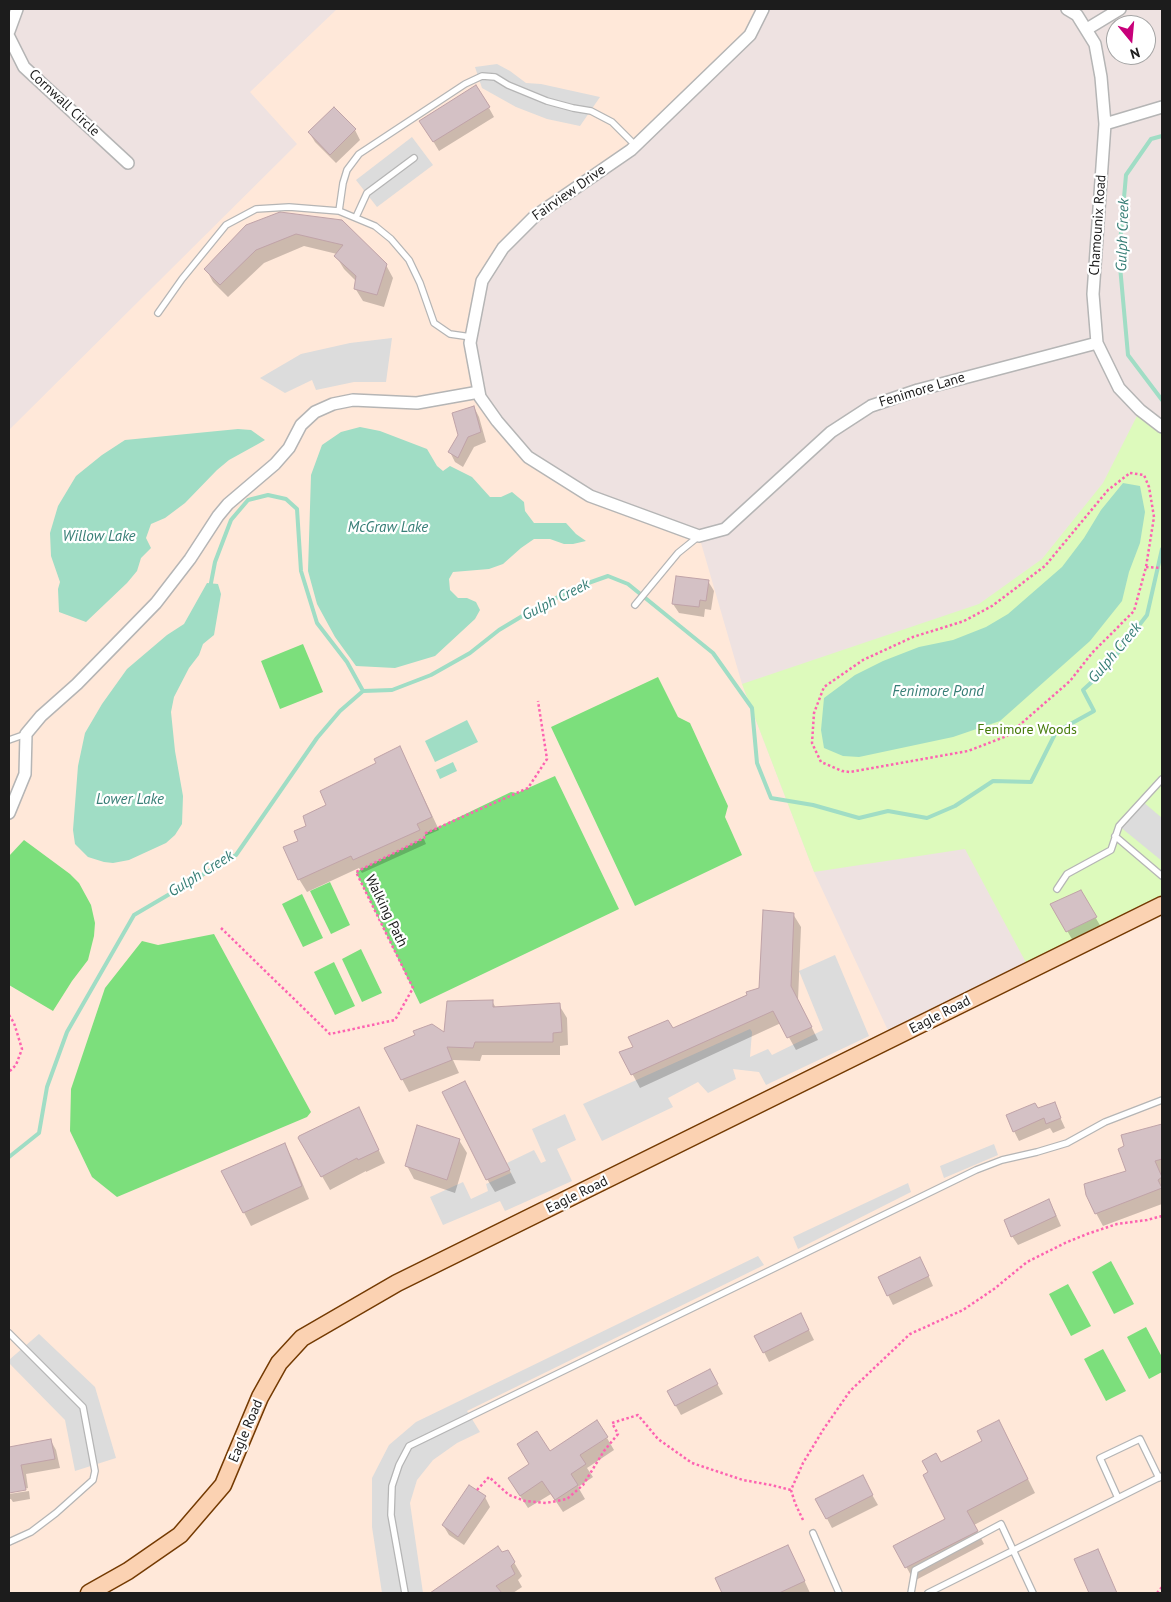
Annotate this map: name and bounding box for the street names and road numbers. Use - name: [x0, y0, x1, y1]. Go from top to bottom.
- street label: Cornwall Circle: [25, 66, 103, 140]
- street label: Fairview Drive: [529, 162, 609, 224]
- street label: Chamounix Road: [1086, 174, 1110, 276]
- street label: Fenimore Lane: [877, 369, 967, 411]
- street label: Walking Path: [361, 872, 411, 950]
- street label: Eagle Road: [907, 992, 973, 1038]
- street label: Eagle Road: [543, 1173, 611, 1217]
- street label: Eagle Road: [225, 1397, 267, 1465]

